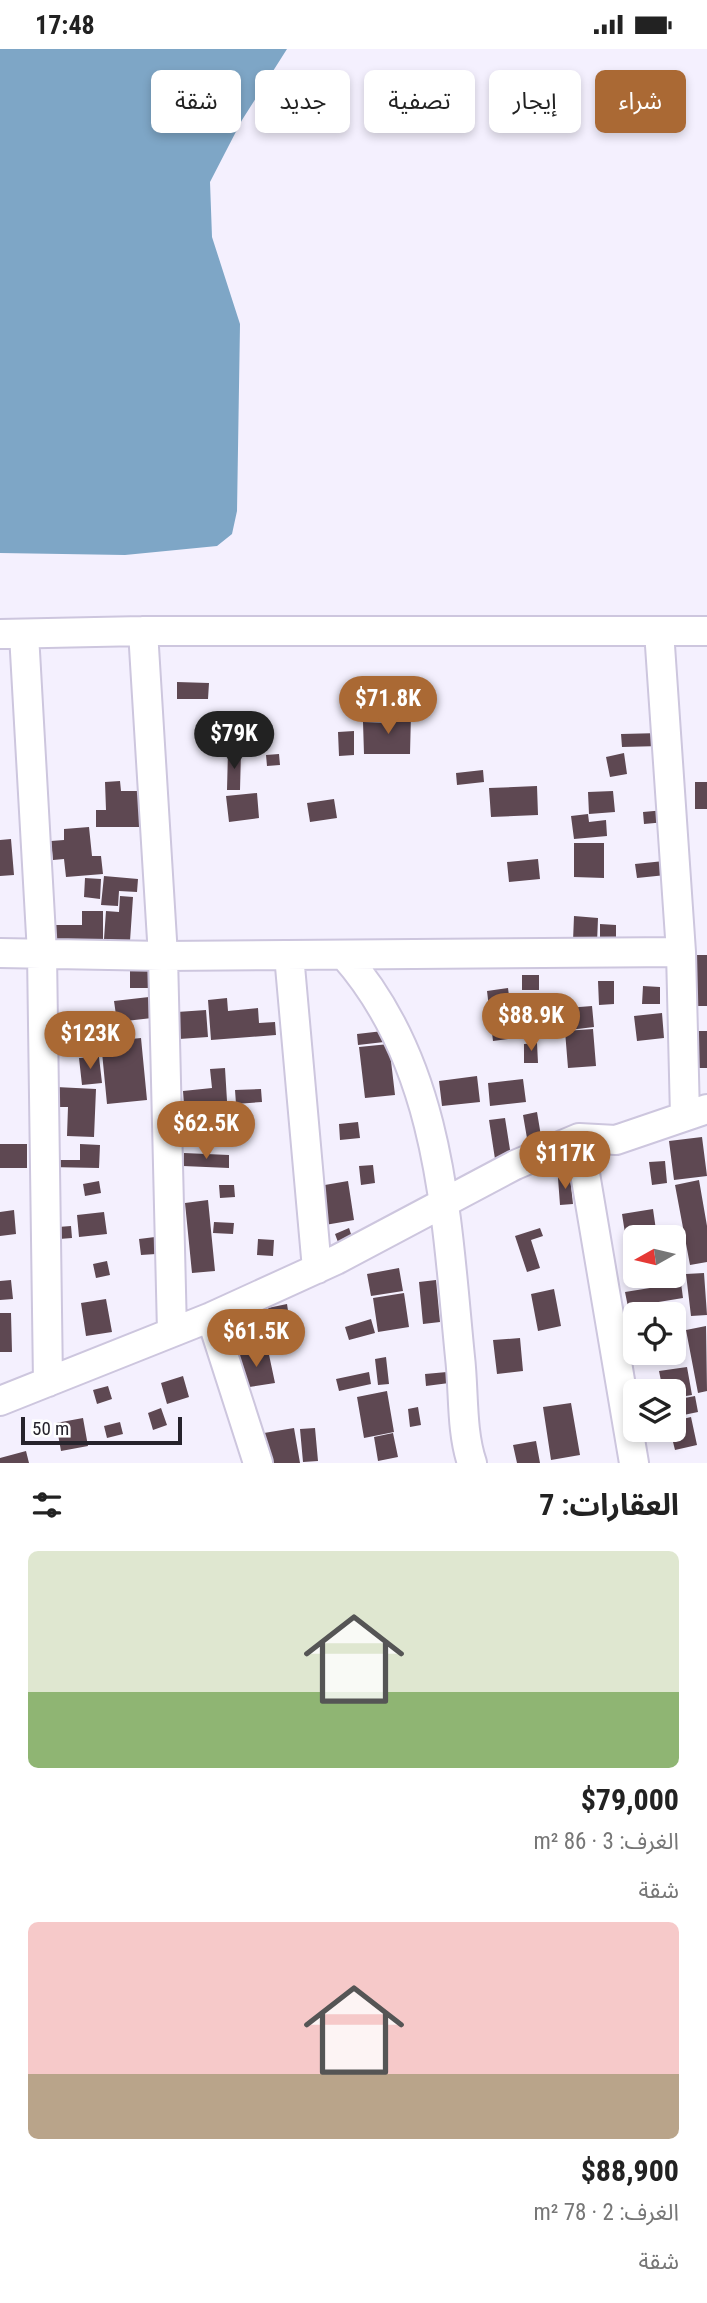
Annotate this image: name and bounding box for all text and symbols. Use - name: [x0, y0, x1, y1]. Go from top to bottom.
- text: 17:48: [35, 10, 95, 40]
- chip: شقة: [151, 70, 241, 133]
- chip: جديد: [255, 70, 350, 133]
- chip: تصفية: [364, 70, 475, 133]
- chip: إيجار: [489, 70, 581, 133]
- chip: شراء: [595, 70, 686, 133]
- pin: $71.8K: [331, 677, 445, 736]
- text: $71.8K: [355, 685, 421, 712]
- pin: $79K: [193, 711, 275, 771]
- text: $79K: [210, 720, 258, 747]
- pin: $88.9K: [474, 993, 588, 1053]
- text: $88.9K: [498, 1002, 564, 1029]
- pin: $123K: [41, 1011, 139, 1071]
- text: $123K: [60, 1020, 120, 1047]
- pin: $62.5K: [149, 1101, 263, 1161]
- text: $62.5K: [173, 1110, 239, 1137]
- pin: $117K: [516, 1131, 614, 1191]
- text: $117K: [535, 1140, 595, 1167]
- north arrow: [623, 1225, 686, 1288]
- map controls: [623, 1225, 686, 1442]
- button: locate: [623, 1302, 686, 1365]
- pin: $61.5K: [199, 1309, 313, 1369]
- text: $61.5K: [223, 1318, 289, 1345]
- button: layers: [623, 1379, 686, 1442]
- scale bar: [21, 1414, 182, 1446]
- text: 50 m: [32, 1417, 69, 1440]
- icon: filters: [28, 1486, 66, 1524]
- text: العقارات: 7: [539, 1487, 679, 1522]
- icon: home: [291, 1596, 417, 1722]
- text: $79,000: [581, 1782, 679, 1817]
- text: الغرف: 3 · 86 m²: [533, 1828, 679, 1855]
- text: شقة: [638, 1877, 679, 1904]
- icon: home: [291, 1967, 417, 2093]
- text: $88,900: [581, 2153, 679, 2188]
- text: الغرف: 2 · 78 m²: [533, 2199, 679, 2226]
- text: شقة: [638, 2248, 679, 2275]

